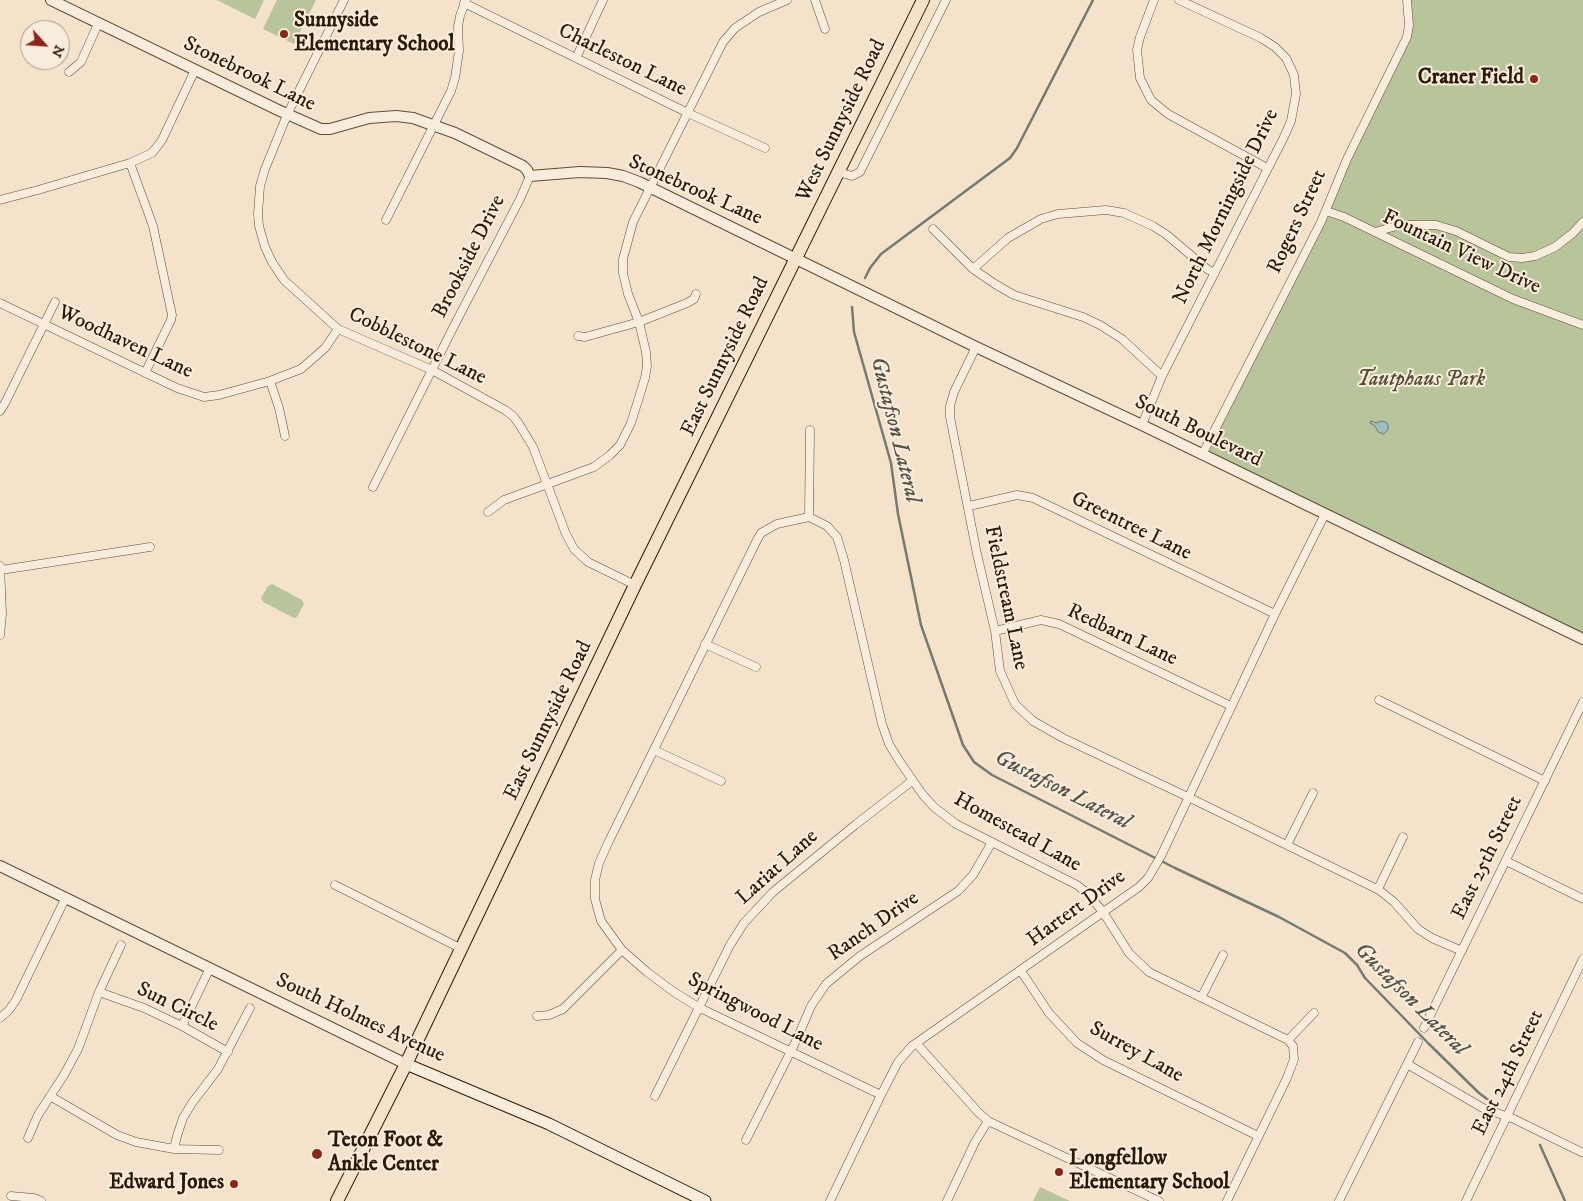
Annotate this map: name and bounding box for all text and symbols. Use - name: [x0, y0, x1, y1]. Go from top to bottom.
- place label: Sunnyside Elementary School: [294, 9, 455, 59]
- street label: Charleston Lane: [554, 19, 690, 103]
- north arrow: [20, 20, 70, 70]
- marker: Sunnyside Elementary School: [278, 28, 290, 40]
- street label: Stonebrook Lane: [179, 32, 319, 118]
- street label: West Sunnyside Road: [792, 36, 892, 206]
- text: N: [47, 42, 68, 60]
- place label: Craner Field: [1418, 66, 1524, 92]
- marker: Craner Field: [1528, 73, 1540, 85]
- street label: North Morningside Drive: [1169, 105, 1285, 309]
- street label: Stonebrook Lane: [624, 150, 766, 232]
- street label: Rogers Street: [1263, 166, 1333, 278]
- street label: Brookside Drive: [428, 191, 512, 323]
- street label: Fountain View Drive: [1378, 205, 1544, 301]
- street label: East Sunnyside Road: [676, 273, 776, 441]
- street label: Woodhaven Lane: [54, 301, 196, 385]
- street label: Cobblestone Lane: [344, 303, 490, 391]
- water label: Gustafson Lateral: [863, 354, 925, 506]
- park label: Tautphaus Park: [1357, 368, 1485, 394]
- street label: South Boulevard: [1130, 390, 1266, 474]
- street label: Greentree Lane: [1067, 487, 1195, 567]
- street label: Fieldstream Lane: [977, 524, 1033, 672]
- street label: Redbarn Lane: [1063, 599, 1181, 673]
- street label: East Sunnyside Road: [499, 637, 599, 805]
- water label: Gustafson Lateral: [989, 745, 1135, 837]
- street label: Homestead Lane: [949, 788, 1085, 878]
- street label: East 25th Street: [1447, 792, 1529, 924]
- street label: Lariat Lane: [732, 825, 824, 911]
- street label: Hartert Drive: [1023, 865, 1131, 953]
- street label: Ranch Drive: [824, 887, 924, 967]
- water label: Gustafson Lateral: [1348, 938, 1472, 1062]
- street label: Springwood Lane: [683, 968, 827, 1058]
- street label: South Holmes Avenue: [271, 969, 449, 1069]
- street label: Sun Circle: [132, 977, 222, 1039]
- street label: East 24th Street: [1468, 1006, 1550, 1140]
- street label: Surrey Lane: [1085, 1017, 1187, 1089]
- place label: Teton Foot & Ankle Center: [328, 1129, 443, 1179]
- marker: Teton Foot & Ankle Center: [310, 1147, 324, 1161]
- place label: Longfellow Elementary School: [1069, 1147, 1230, 1197]
- marker: Longfellow Elementary School: [1053, 1166, 1065, 1178]
- place label: Edward Jones: [109, 1171, 224, 1197]
- marker: Edward Jones: [228, 1178, 240, 1190]

